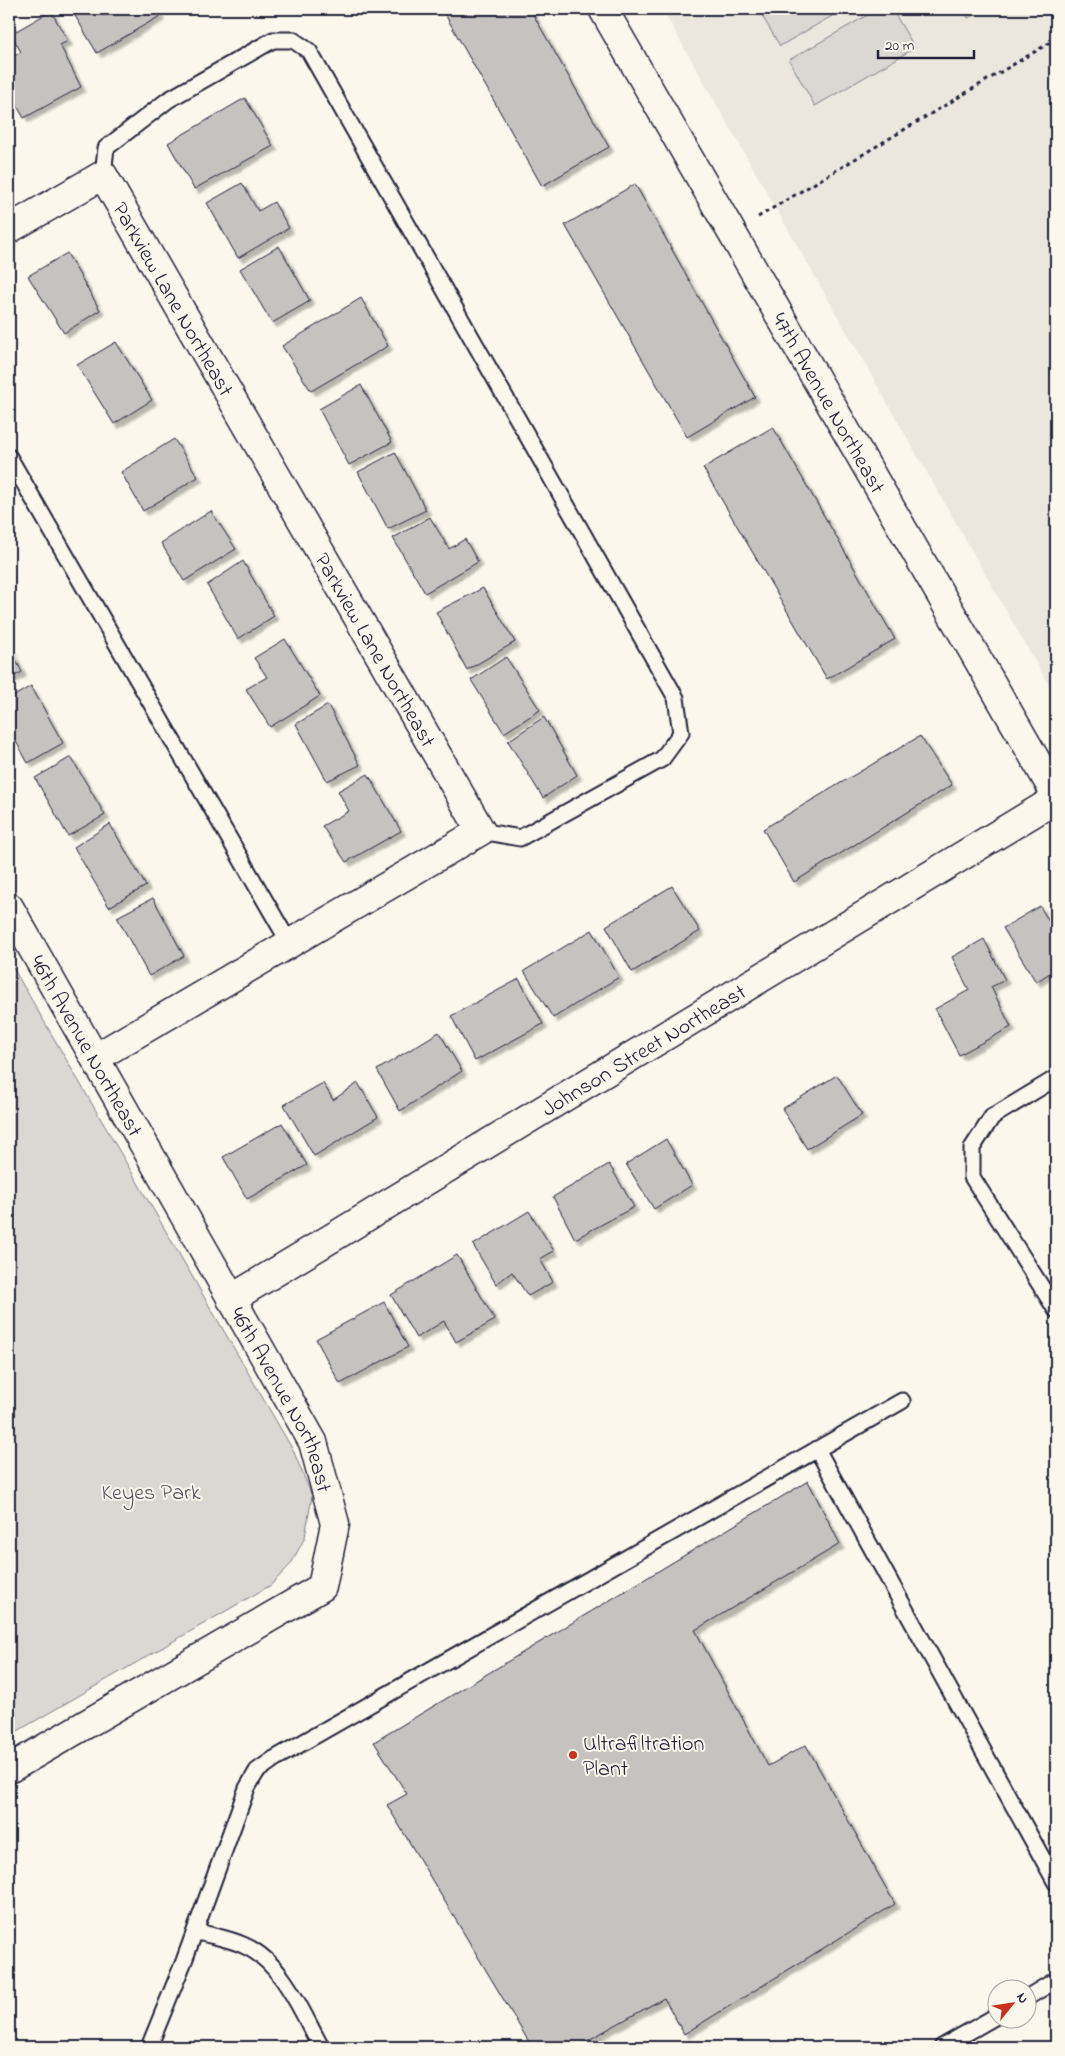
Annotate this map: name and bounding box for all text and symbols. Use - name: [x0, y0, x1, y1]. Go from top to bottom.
- scale bar: [878, 28, 974, 60]
- text: 20 m: [885, 35, 915, 57]
- street label: Parkview Lane Northeast: [103, 197, 241, 404]
- street label: 47th Avenue Northeast: [762, 307, 892, 501]
- street label: Parkview Lane Northeast: [305, 548, 443, 755]
- street label: 46th Avenue Northeast: [20, 950, 150, 1144]
- street label: Johnson Street Northeast: [536, 977, 754, 1126]
- street label: 46th Avenue Northeast: [221, 1302, 339, 1497]
- park label: Keyes Park: [101, 1478, 201, 1511]
- place label: Ultrafiltration Plant: [583, 1729, 704, 1786]
- marker: Ultrafiltration Plant: [567, 1749, 579, 1761]
- north arrow: [988, 1978, 1038, 2028]
- text: N: [1011, 1989, 1033, 2008]

